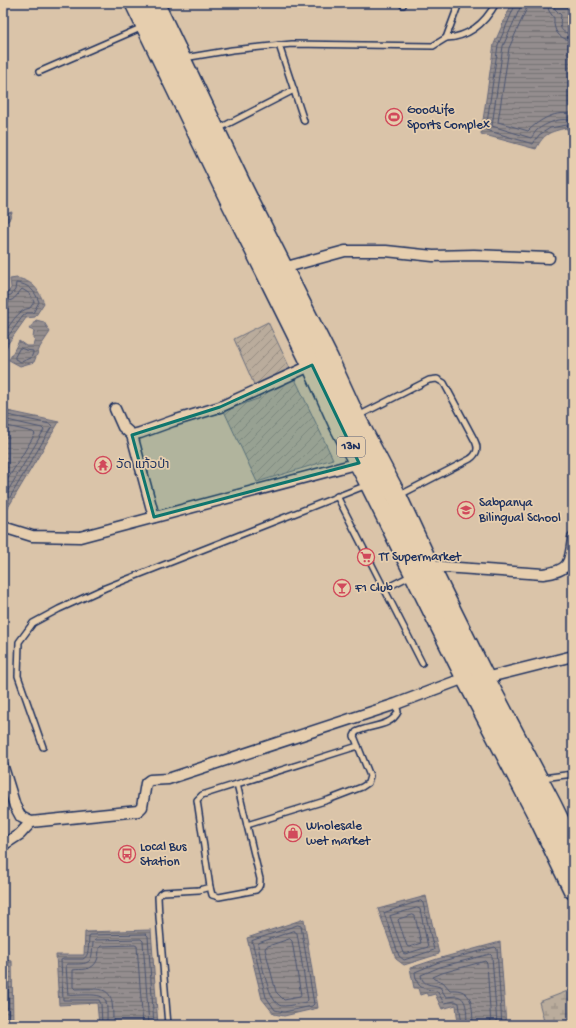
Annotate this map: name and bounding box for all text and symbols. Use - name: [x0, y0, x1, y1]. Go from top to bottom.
- place label: GoodLife Sports Complex: [407, 103, 490, 133]
- sports icon: GoodLife Sports Complex: [384, 107, 404, 127]
- road number: 13N: [337, 437, 365, 457]
- temple icon: ວັດ ແກ້ວປ່າ: [93, 455, 113, 475]
- place label: ວັດ ແກ້ວປ່າ: [116, 457, 169, 473]
- place label: Sabpanya Bilingual School: [478, 496, 561, 526]
- school or university icon: Sabpanya Bilingual School: [456, 500, 476, 520]
- supermarket icon: TT Supermarket: [356, 547, 376, 567]
- place label: TT Supermarket: [378, 550, 462, 565]
- bar icon: F1 Club: [332, 578, 352, 598]
- place label: F1 Club: [354, 581, 393, 596]
- place label: Wholesale wet market: [306, 819, 372, 849]
- shop icon: Wholesale wet market: [283, 823, 303, 843]
- place label: Local Bus Station: [140, 840, 188, 870]
- bus stop icon: Local Bus Station: [117, 844, 137, 864]

